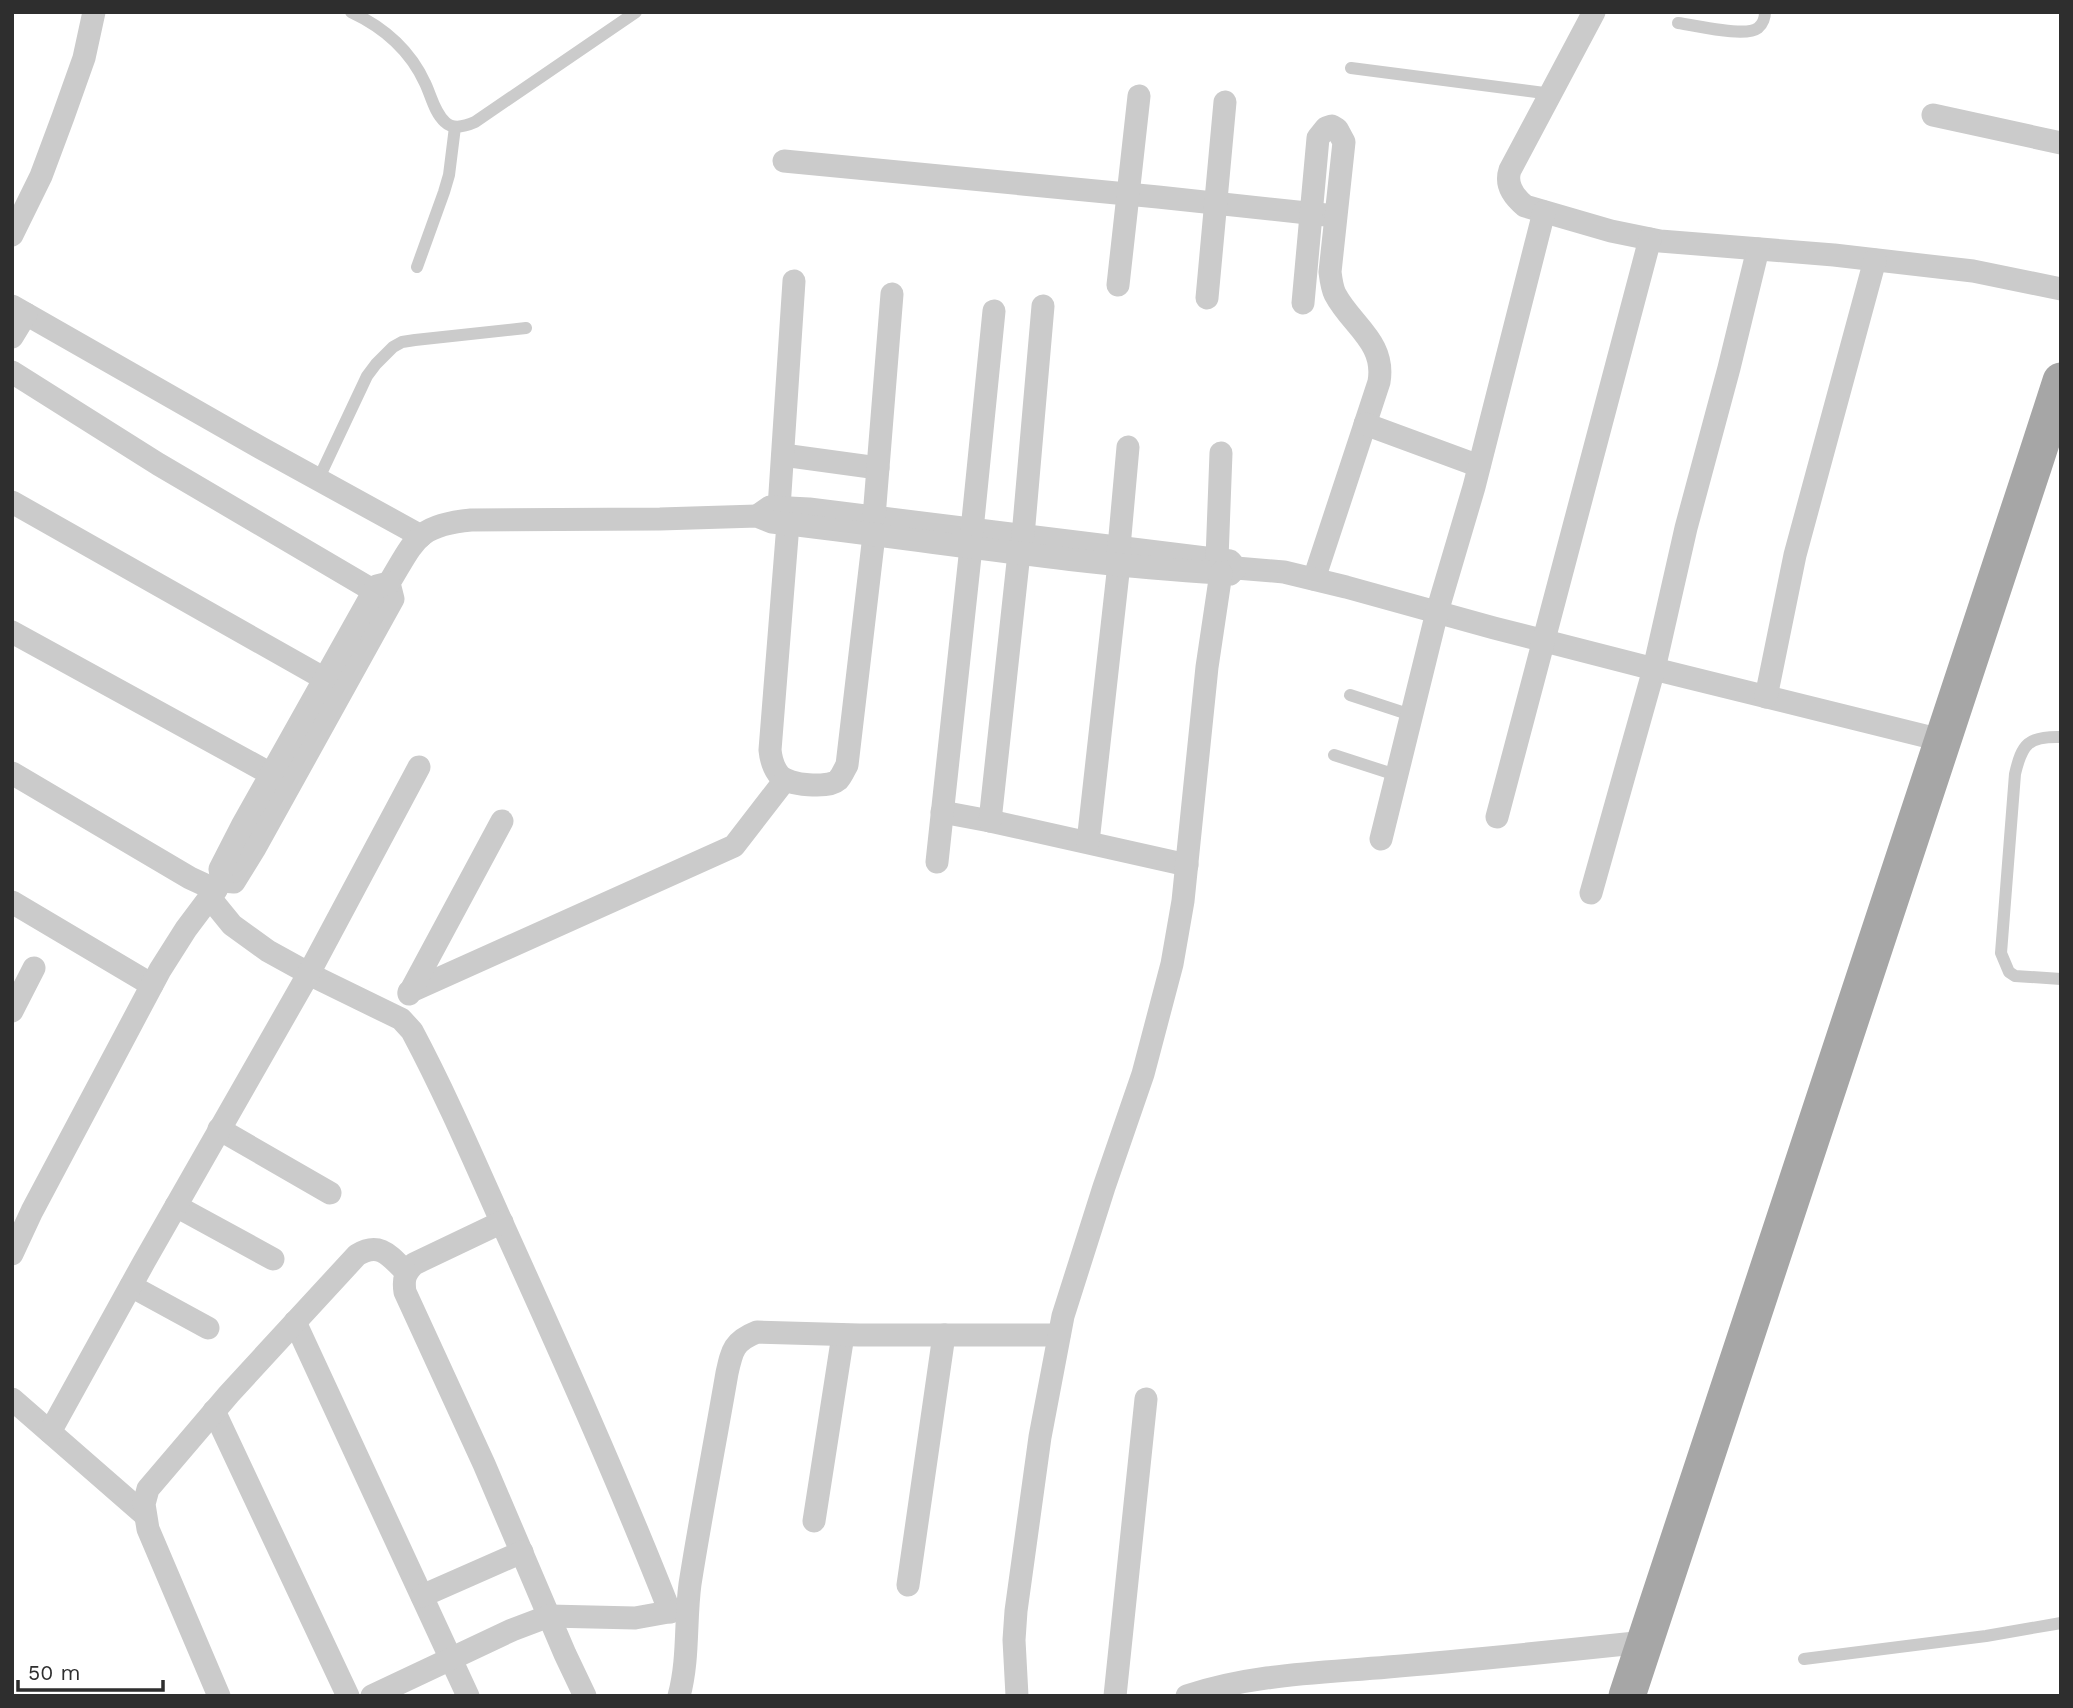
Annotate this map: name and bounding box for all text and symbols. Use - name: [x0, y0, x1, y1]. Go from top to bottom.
- scale bar: [18, 1648, 163, 1692]
- text: 50 m: [28, 1660, 80, 1685]

